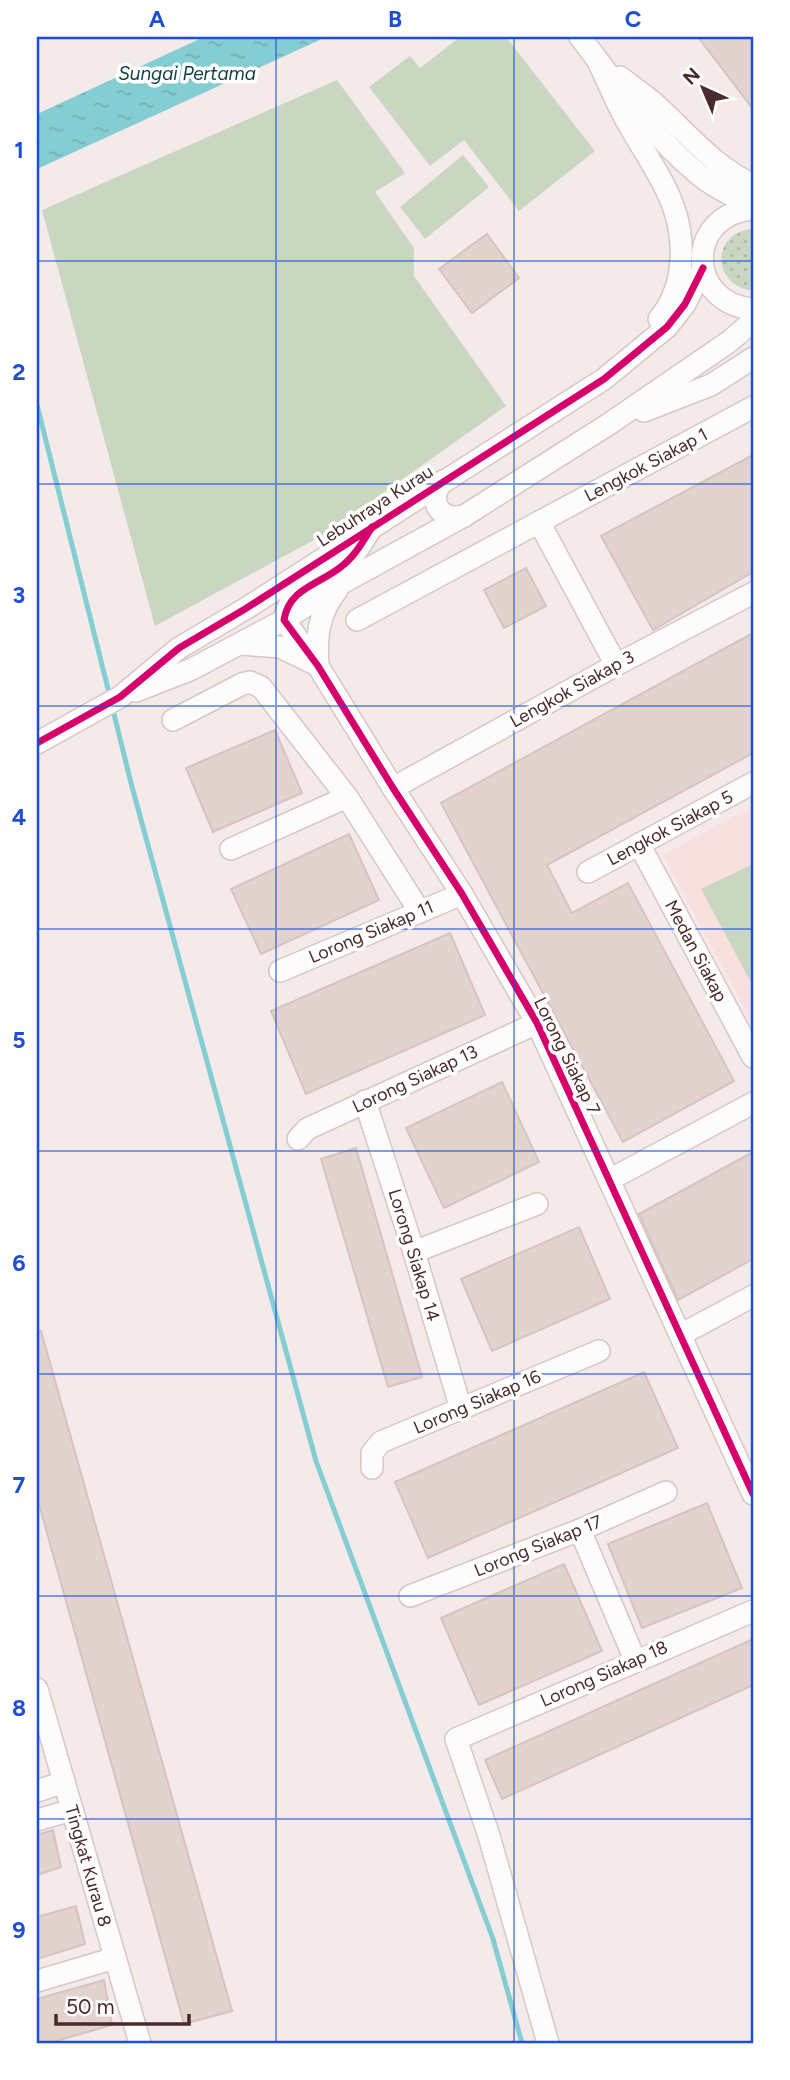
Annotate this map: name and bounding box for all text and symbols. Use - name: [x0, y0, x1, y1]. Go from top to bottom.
- text: A: [149, 5, 166, 33]
- text: B: [388, 5, 402, 33]
- text: C: [625, 5, 642, 33]
- north arrow: [668, 52, 738, 122]
- water label: Sungai Pertama: [118, 62, 256, 85]
- text: N: [678, 63, 705, 90]
- text: 1: [14, 136, 24, 164]
- text: 2: [12, 358, 26, 386]
- street label: Lengkok Siakap 1: [581, 423, 711, 507]
- street label: Lebuhraya Kurau: [313, 460, 437, 552]
- text: 3: [13, 581, 25, 609]
- street label: Lengkok Siakap 3: [506, 646, 638, 732]
- street label: Lengkok Siakap 5: [603, 786, 737, 870]
- text: 4: [12, 803, 26, 831]
- street label: Lorong Siakap 11: [305, 896, 437, 968]
- street label: Medan Siakap: [660, 896, 732, 1006]
- street label: Lorong Siakap 7: [529, 994, 605, 1119]
- text: 5: [12, 1026, 26, 1054]
- street label: Lorong Siakap 13: [349, 1040, 481, 1118]
- street label: Lorong Siakap 14: [383, 1186, 445, 1324]
- text: 6: [12, 1249, 26, 1277]
- street label: Lorong Siakap 16: [410, 1365, 544, 1439]
- text: 7: [13, 1471, 26, 1499]
- street label: Lorong Siakap 17: [471, 1510, 605, 1582]
- street label: Lorong Siakap 18: [537, 1636, 671, 1712]
- text: 8: [12, 1694, 26, 1722]
- street label: Tingkat Kurau 8: [60, 1803, 116, 1929]
- text: 9: [12, 1916, 26, 1944]
- scale bar: [56, 1982, 189, 2026]
- text: 50 m: [66, 1994, 115, 2019]

